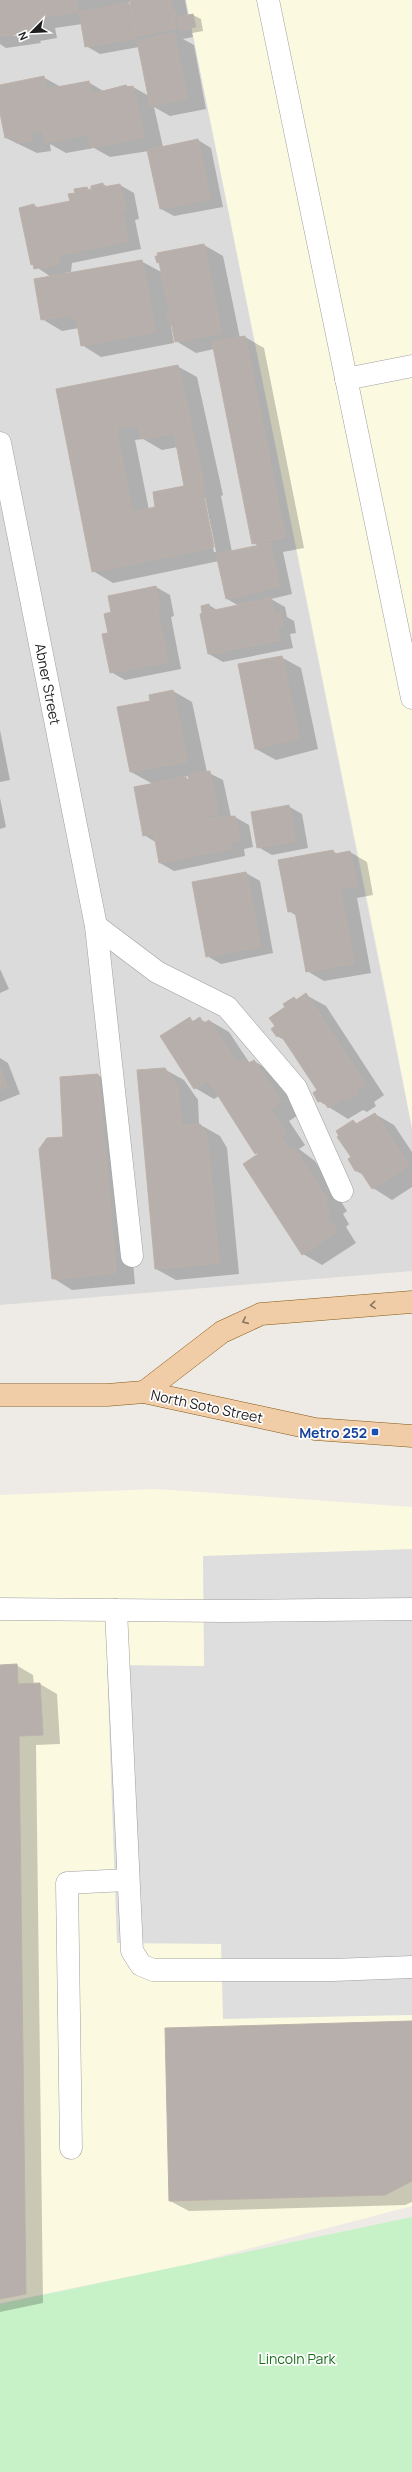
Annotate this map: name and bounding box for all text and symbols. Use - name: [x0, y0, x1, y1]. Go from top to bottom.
- north arrow: [12, 12, 52, 52]
- text: N: [14, 30, 31, 43]
- street label: Abner Street: [31, 642, 65, 727]
- one-way arrow: [370, 1301, 376, 1310]
- one-way arrow: [242, 1317, 249, 1325]
- street label: North Soto Street: [149, 1385, 265, 1427]
- place label: Metro 252: [299, 1423, 367, 1442]
- marker: Metro 252: [370, 1427, 380, 1437]
- park label: Lincoln Park: [259, 2349, 336, 2368]

